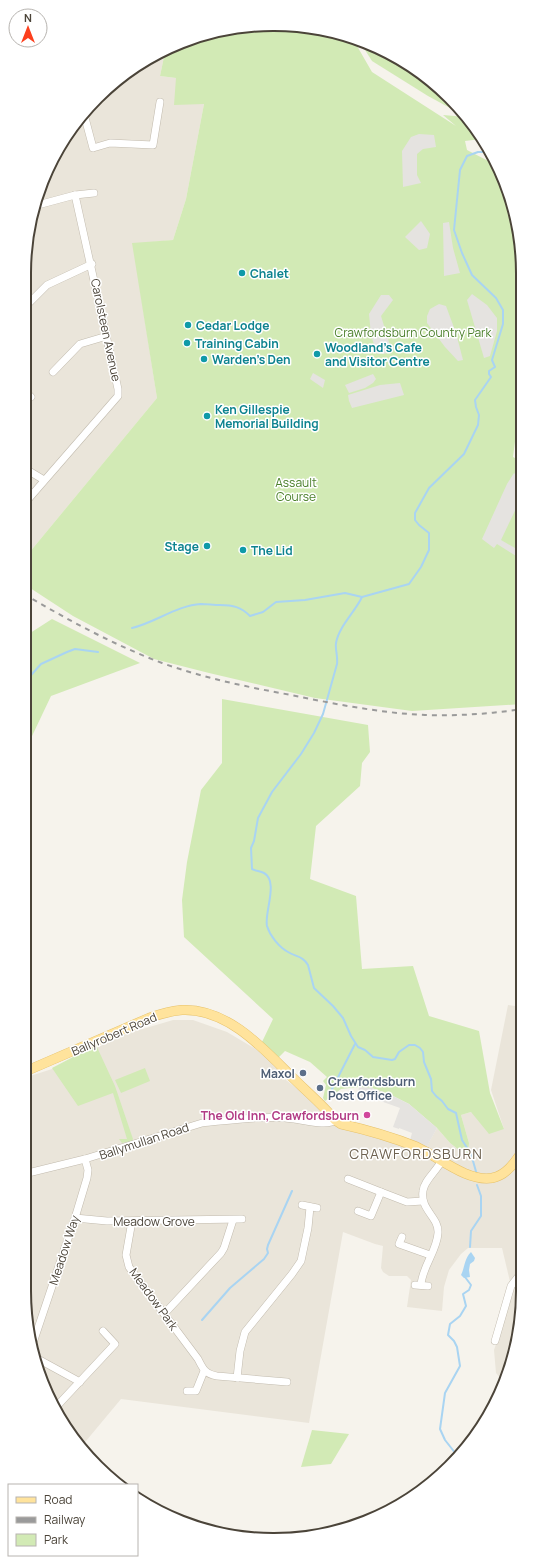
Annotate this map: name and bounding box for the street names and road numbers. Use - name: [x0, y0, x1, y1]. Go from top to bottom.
- street label: Carolsteen Avenue: [87, 277, 125, 383]
- street label: Ballyrobert Road: [69, 1008, 159, 1060]
- street label: Ballymullan Road: [97, 1118, 191, 1164]
- street label: Meadow Way: [45, 1212, 84, 1287]
- street label: Meadow Grove: [113, 1213, 195, 1230]
- street label: Meadow Park: [126, 1264, 183, 1334]

